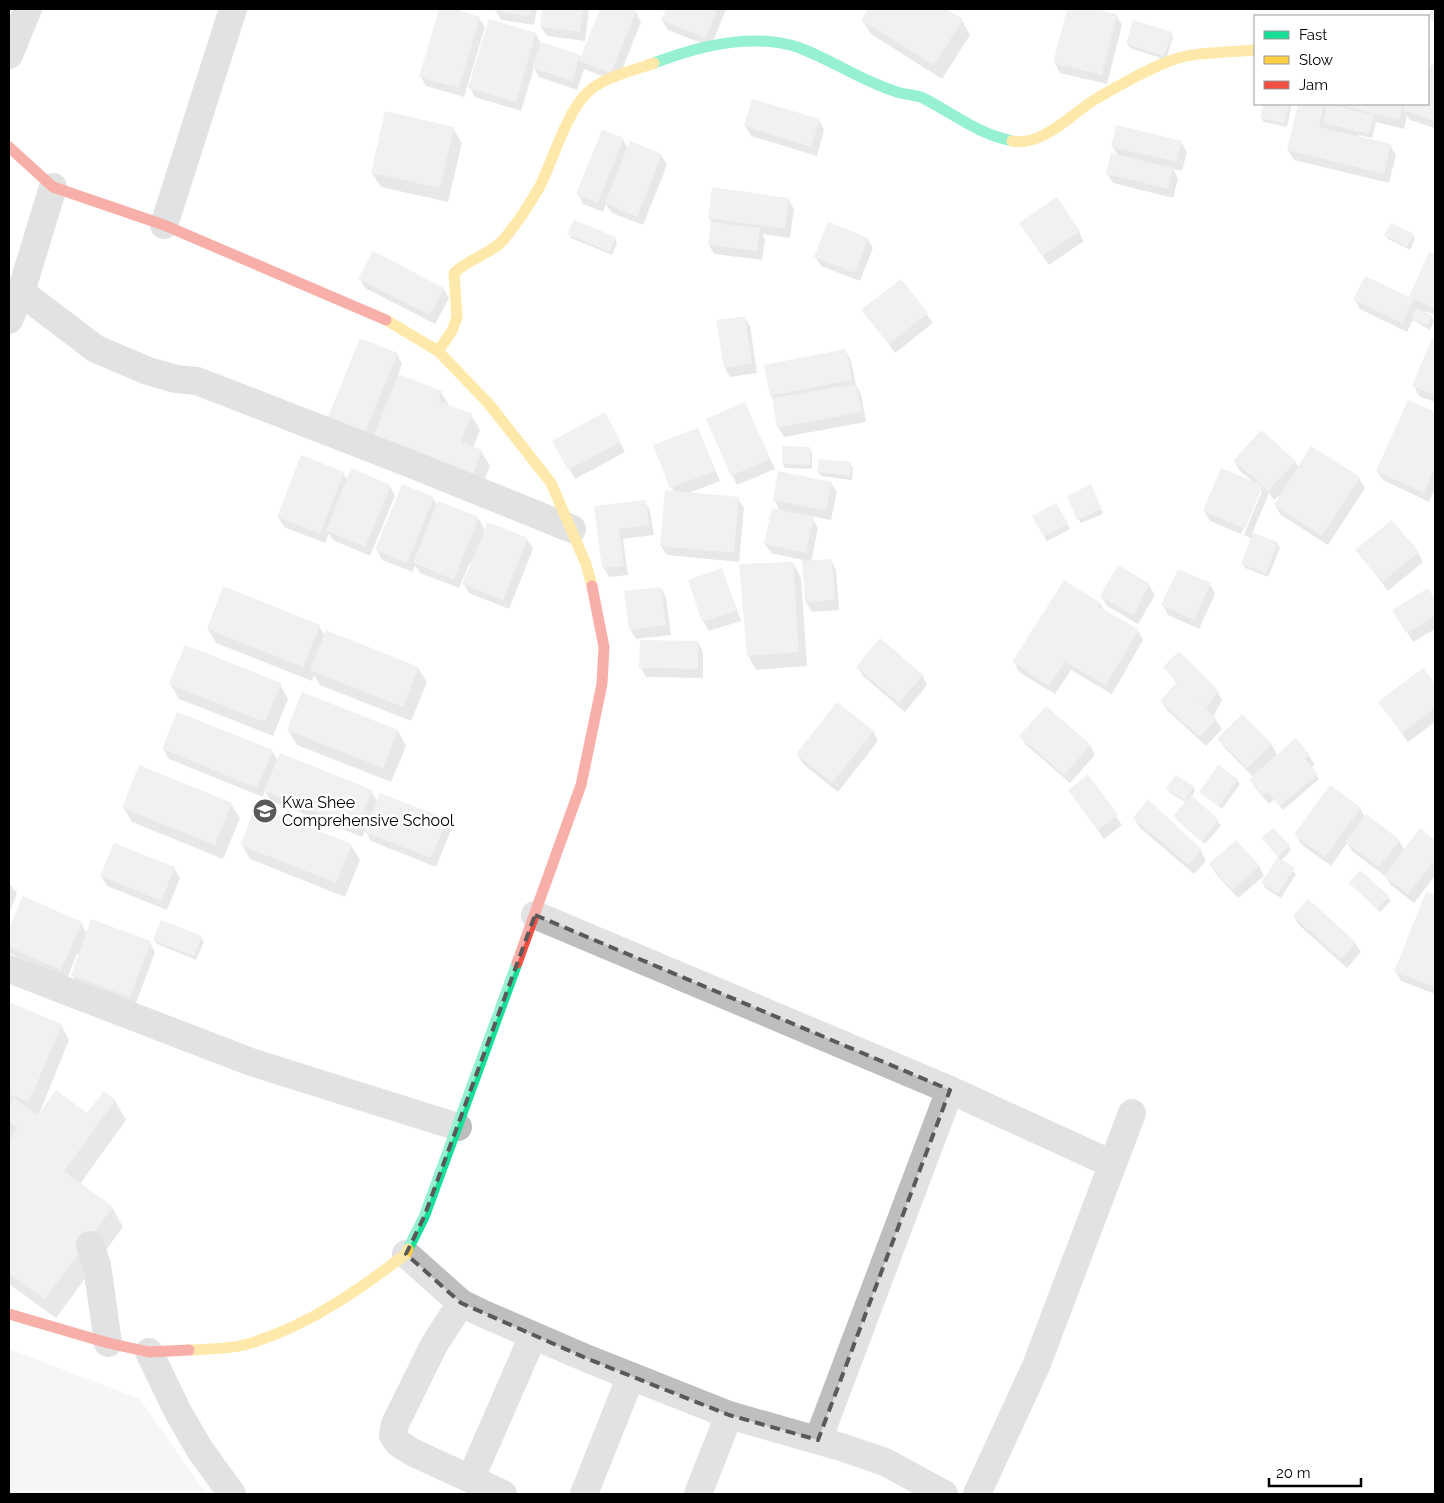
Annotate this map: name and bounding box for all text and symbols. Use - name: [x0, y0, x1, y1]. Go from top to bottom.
- legend: [1254, 15, 1429, 105]
- text: Fast: [1299, 26, 1327, 44]
- text: Slow: [1299, 51, 1333, 69]
- text: Jam: [1299, 76, 1328, 94]
- place label: Kwa Shee Comprehensive School: [282, 793, 455, 830]
- school or university icon: Kwa Shee Comprehensive School: [252, 798, 278, 824]
- scale bar: [1269, 1456, 1362, 1488]
- text: 20 m: [1276, 1464, 1311, 1482]

